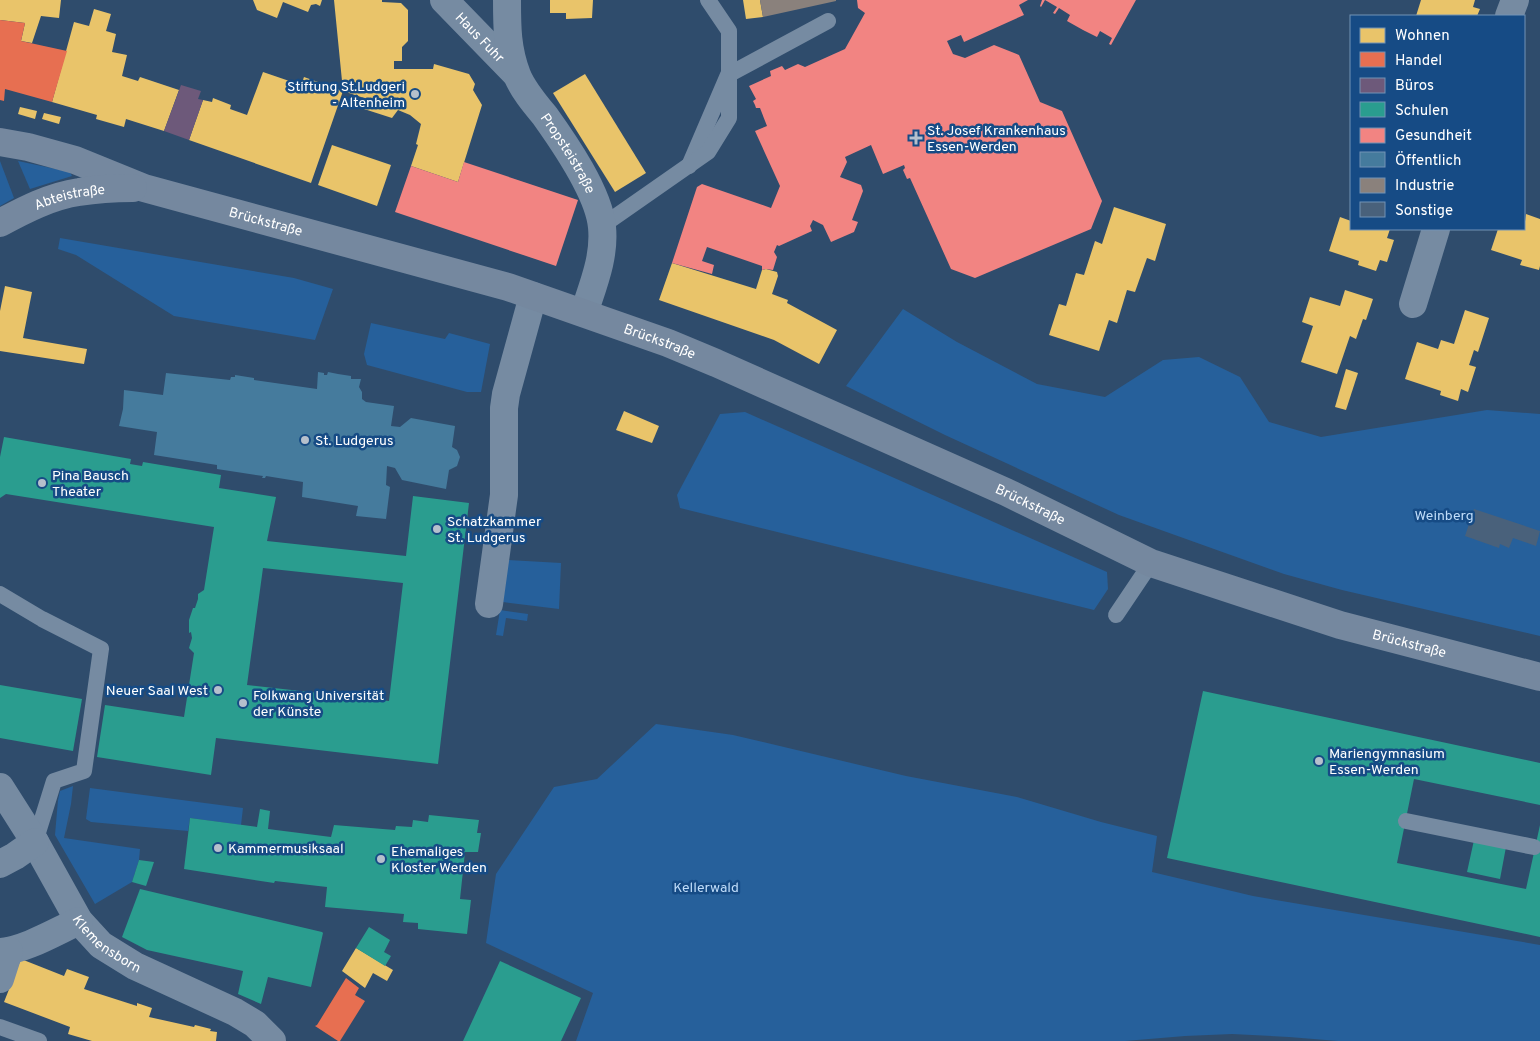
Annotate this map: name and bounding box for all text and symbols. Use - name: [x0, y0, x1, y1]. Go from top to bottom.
- street label: Haus Fuhr: [451, 10, 508, 67]
- legend: [1350, 15, 1525, 230]
- text: Wohnen: [1395, 27, 1450, 46]
- text: Handel: [1395, 52, 1442, 71]
- text: Büros: [1395, 77, 1434, 96]
- place label: Stiftung St.Ludgeri - Altenheim: [287, 79, 405, 112]
- marker: Stiftung St.Ludgeri - Altenheim: [409, 88, 421, 100]
- text: Schulen: [1395, 102, 1449, 121]
- street label: Propsteistraße: [536, 111, 598, 197]
- place label: St. Josef Krankenhaus Essen-Werden: [927, 123, 1066, 156]
- text: Gesundheit: [1395, 127, 1472, 146]
- marker: St. Josef Krankenhaus Essen-Werden: [909, 131, 923, 145]
- text: Öffentlich: [1395, 151, 1462, 171]
- text: Industrie: [1395, 177, 1454, 196]
- street label: Abteistraße: [32, 182, 106, 215]
- text: Sonstige: [1395, 202, 1453, 221]
- street label: Brückstraße: [227, 204, 304, 241]
- street label: Brückstraße: [621, 321, 698, 364]
- place label: St. Ludgerus: [315, 433, 393, 450]
- marker: St. Ludgerus: [299, 434, 311, 446]
- place label: Pina Bausch Theater: [52, 468, 129, 501]
- marker: Pina Bausch Theater: [36, 477, 48, 489]
- street label: Brückstraße: [992, 481, 1067, 530]
- park label: Weinberg: [1414, 508, 1474, 525]
- place label: Schatzkammer St. Ludgerus: [447, 514, 542, 547]
- marker: Schatzkammer St. Ludgerus: [431, 523, 443, 535]
- street label: Brückstraße: [1370, 627, 1448, 662]
- place label: Neuer Saal West: [106, 683, 208, 700]
- marker: Neuer Saal West: [212, 684, 224, 696]
- place label: Folkwang Universität der Künste: [253, 688, 384, 721]
- marker: Folkwang Universität der Künste: [237, 697, 249, 709]
- place label: Mariengymnasium Essen-Werden: [1329, 746, 1445, 779]
- marker: Mariengymnasium Essen-Werden: [1313, 755, 1325, 767]
- place label: Kammermusiksaal: [228, 841, 344, 858]
- marker: Kammermusiksaal: [212, 842, 224, 854]
- place label: Ehemaliges Kloster Werden: [391, 844, 487, 877]
- marker: Ehemaliges Kloster Werden: [375, 853, 387, 865]
- park label: Kellerwald: [673, 880, 739, 897]
- street label: Klemensborn: [68, 913, 143, 978]

